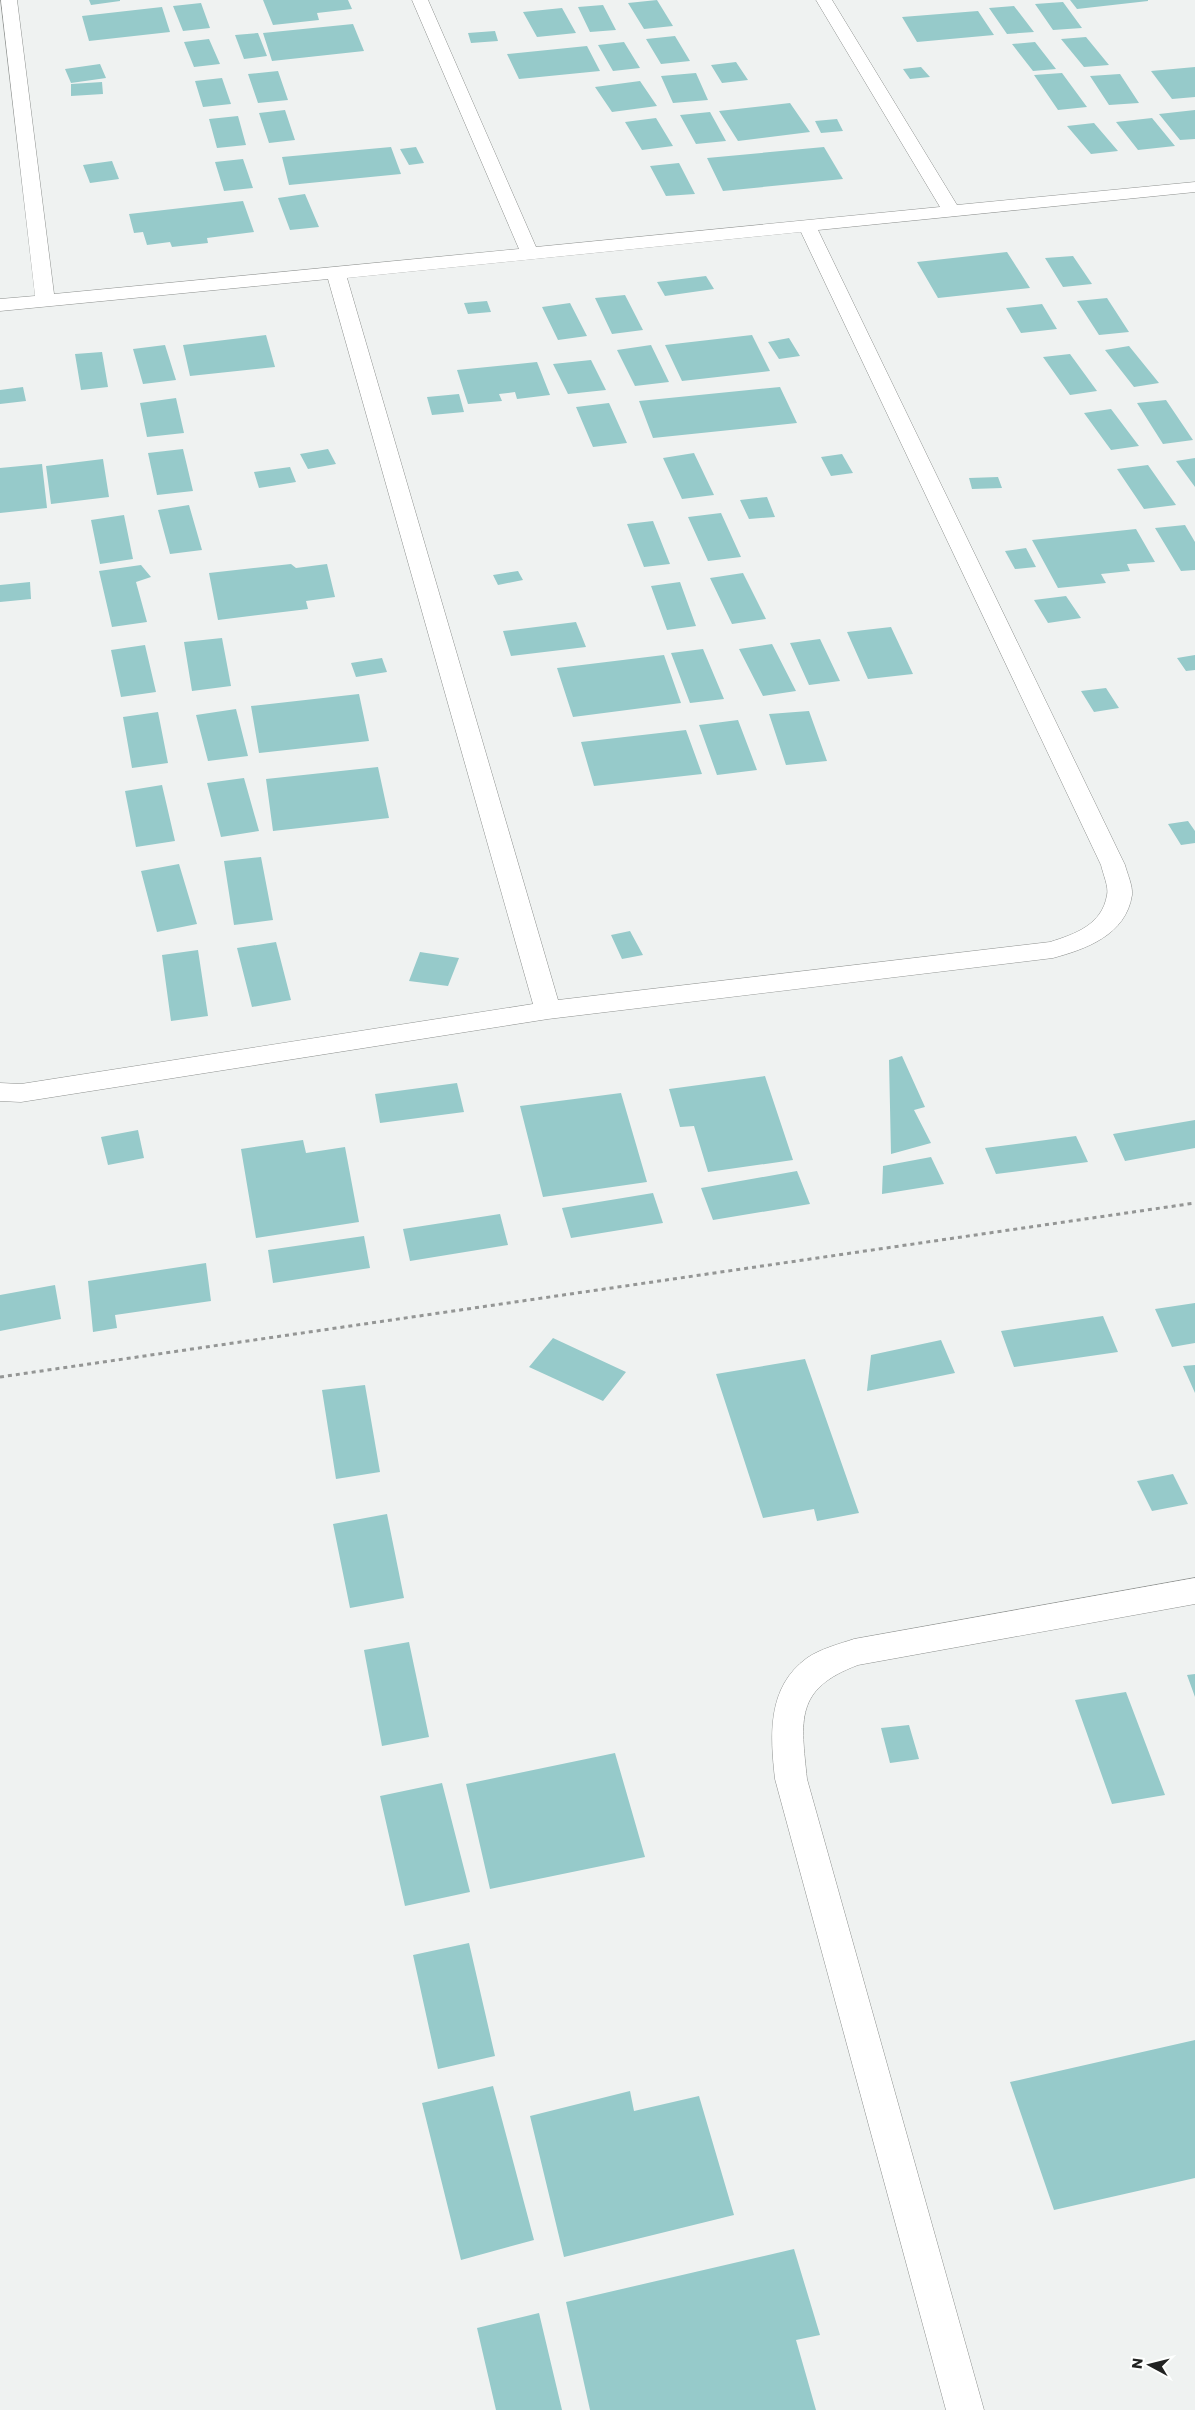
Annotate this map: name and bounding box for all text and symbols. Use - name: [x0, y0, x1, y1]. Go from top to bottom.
- north arrow: [1125, 2340, 1175, 2390]
- text: N: [1127, 2357, 1148, 2370]

